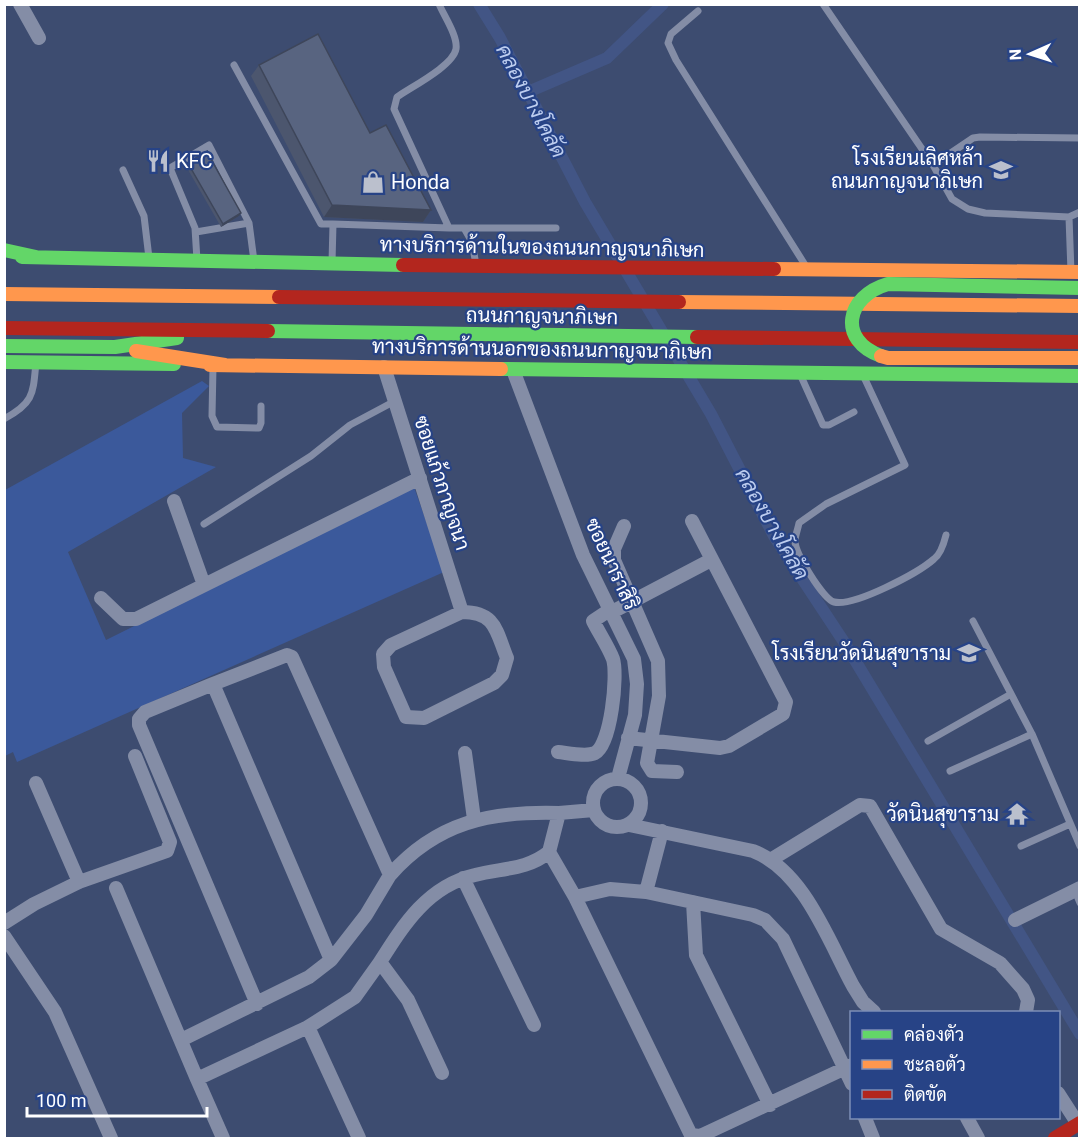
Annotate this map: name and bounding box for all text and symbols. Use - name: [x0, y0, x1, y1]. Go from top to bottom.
- north arrow: [1000, 24, 1060, 84]
- water label: คลองบางโคลัด: [491, 40, 572, 162]
- text: N: [1006, 49, 1025, 61]
- place label: โรงเรียนเลิศหล้า ถนนกาญจนาภิเษก: [831, 145, 983, 193]
- restaurant icon: KFC: [145, 148, 171, 174]
- place label: KFC: [176, 149, 213, 173]
- school or university icon: โรงเรียนเลิศหล้า ถนนกาญจนาภิเษก: [988, 157, 1014, 183]
- shop icon: Honda: [360, 169, 386, 195]
- place label: Honda: [391, 170, 450, 194]
- street label: ทางบริการด้านในของถนนกาญจนาภิเษก: [379, 231, 705, 262]
- street label: ถนนกาญจนาภิเษก: [466, 303, 618, 329]
- street label: ทางบริการด้านนอกของถนนกาญจนาภิเษก: [372, 334, 712, 364]
- street label: ซอยแก้วกาญจนา: [409, 413, 475, 553]
- water label: คลองบางโคลัด: [730, 463, 815, 584]
- street label: ซอยนาราสิริ: [580, 514, 644, 614]
- place label: โรงเรียนวัดนินสุขาราม: [771, 640, 951, 667]
- school or university icon: โรงเรียนวัดนินสุขาราม: [956, 640, 982, 666]
- temple icon: วัดนินสุขาราม: [1004, 801, 1030, 827]
- place label: วัดนินสุขาราม: [887, 802, 999, 828]
- legend: [850, 1011, 1060, 1119]
- text: คล่องตัว: [904, 1023, 964, 1045]
- text: ชะลอตัว: [904, 1054, 966, 1075]
- scale bar: [27, 1080, 207, 1118]
- text: ติดขัด: [904, 1084, 947, 1105]
- text: 100 m: [36, 1090, 87, 1111]

